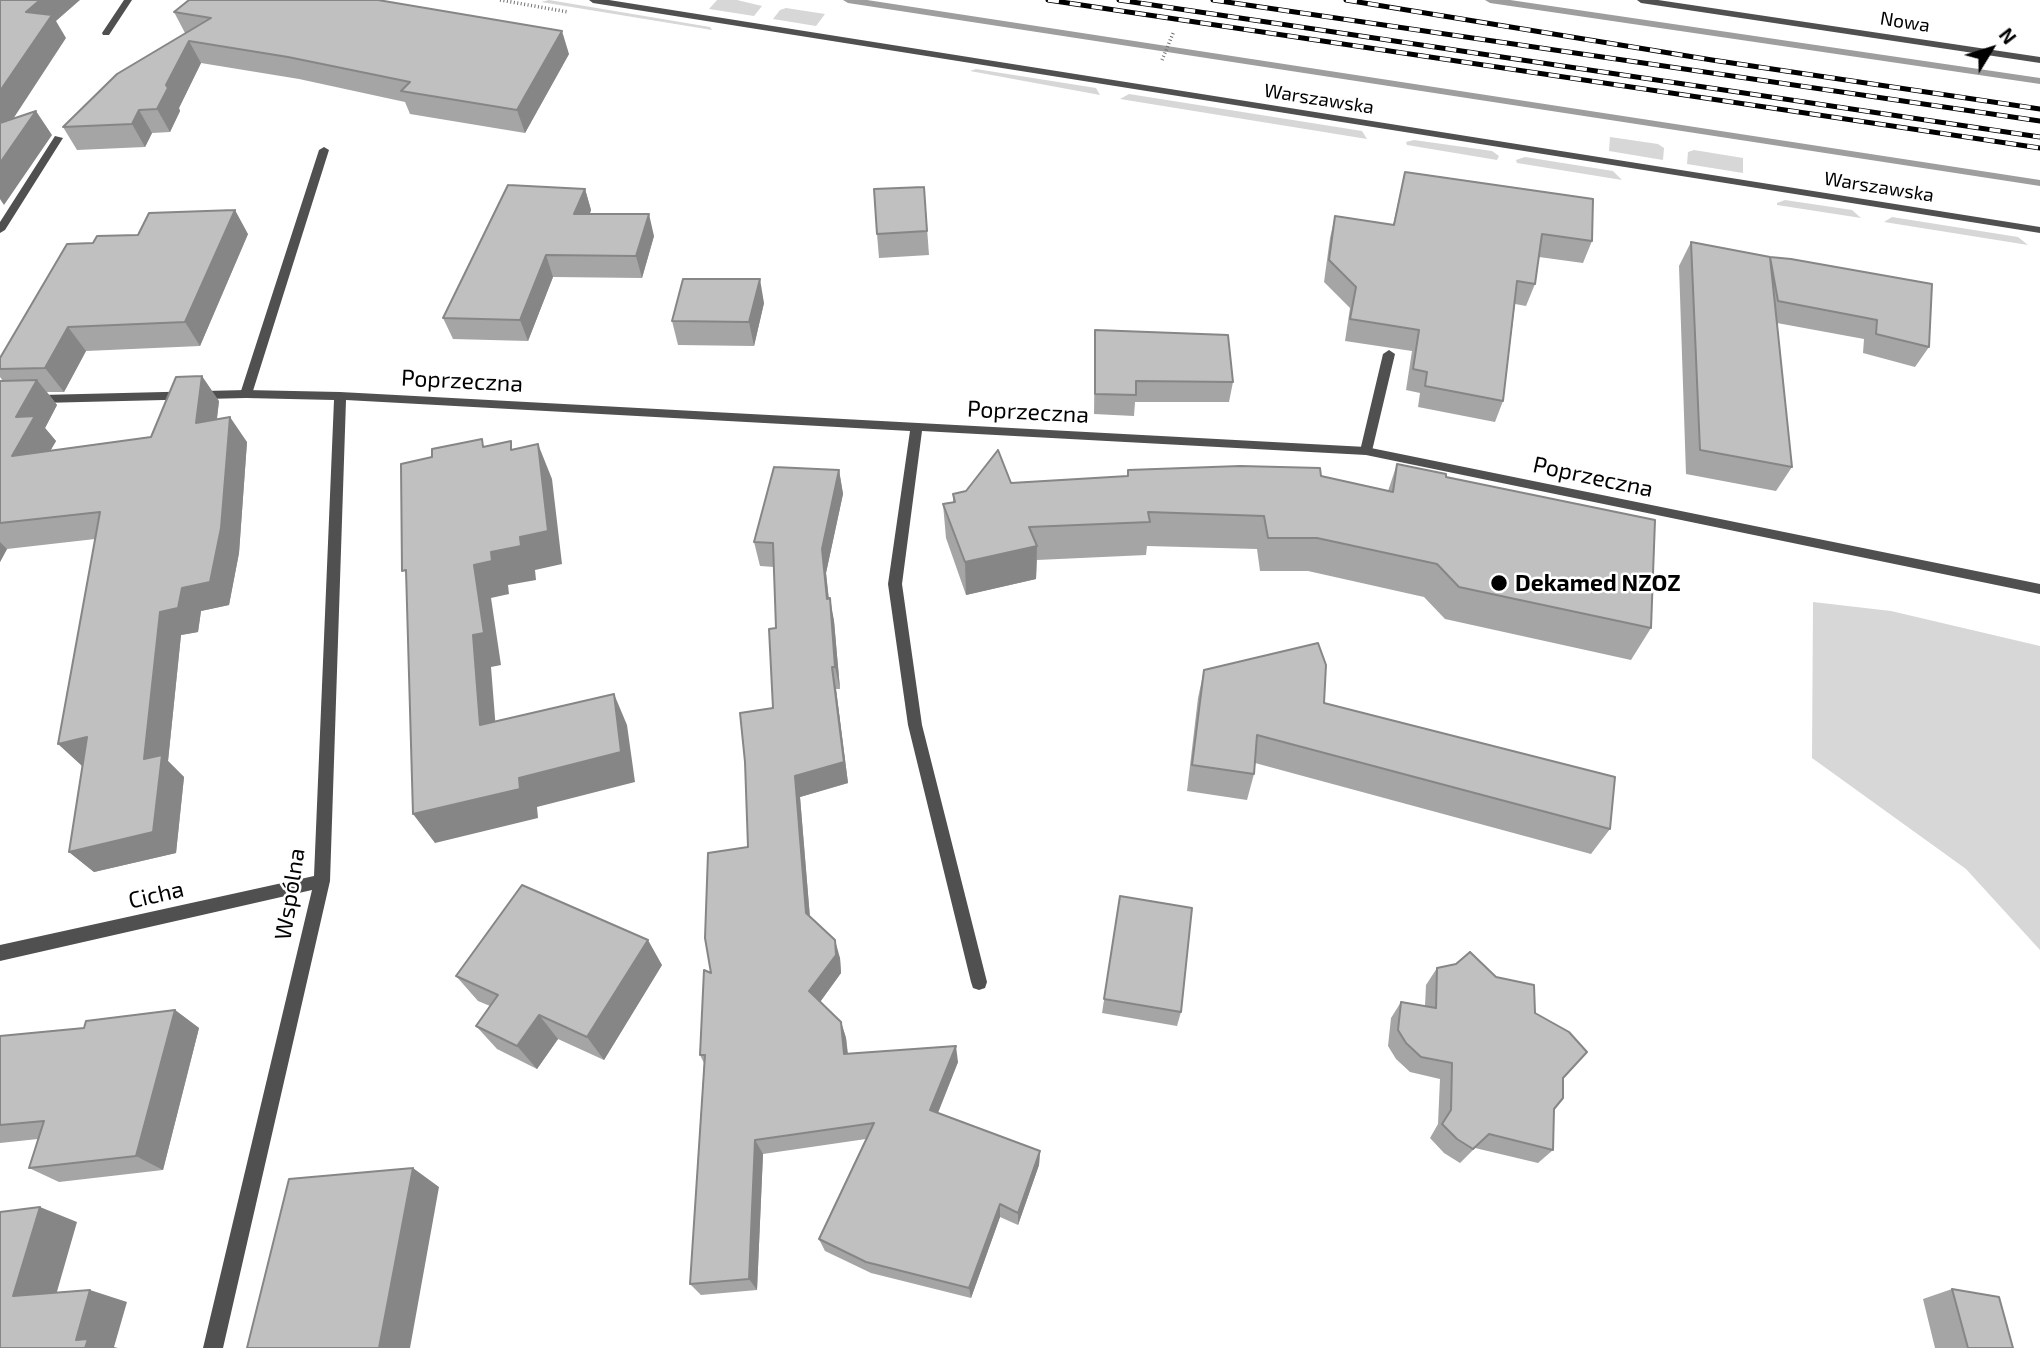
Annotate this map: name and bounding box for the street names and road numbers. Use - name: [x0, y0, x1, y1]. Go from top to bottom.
- street label: Nowa: [1878, 7, 1932, 37]
- street label: Warszawska: [1262, 79, 1376, 119]
- street label: Warszawska: [1822, 167, 1936, 207]
- street label: Poprzeczna: [400, 364, 524, 398]
- street label: Poprzeczna: [966, 395, 1090, 429]
- street label: Poprzeczna: [1530, 451, 1656, 503]
- street label: Wspólna: [269, 846, 311, 942]
- street label: Cicha: [126, 875, 186, 915]

